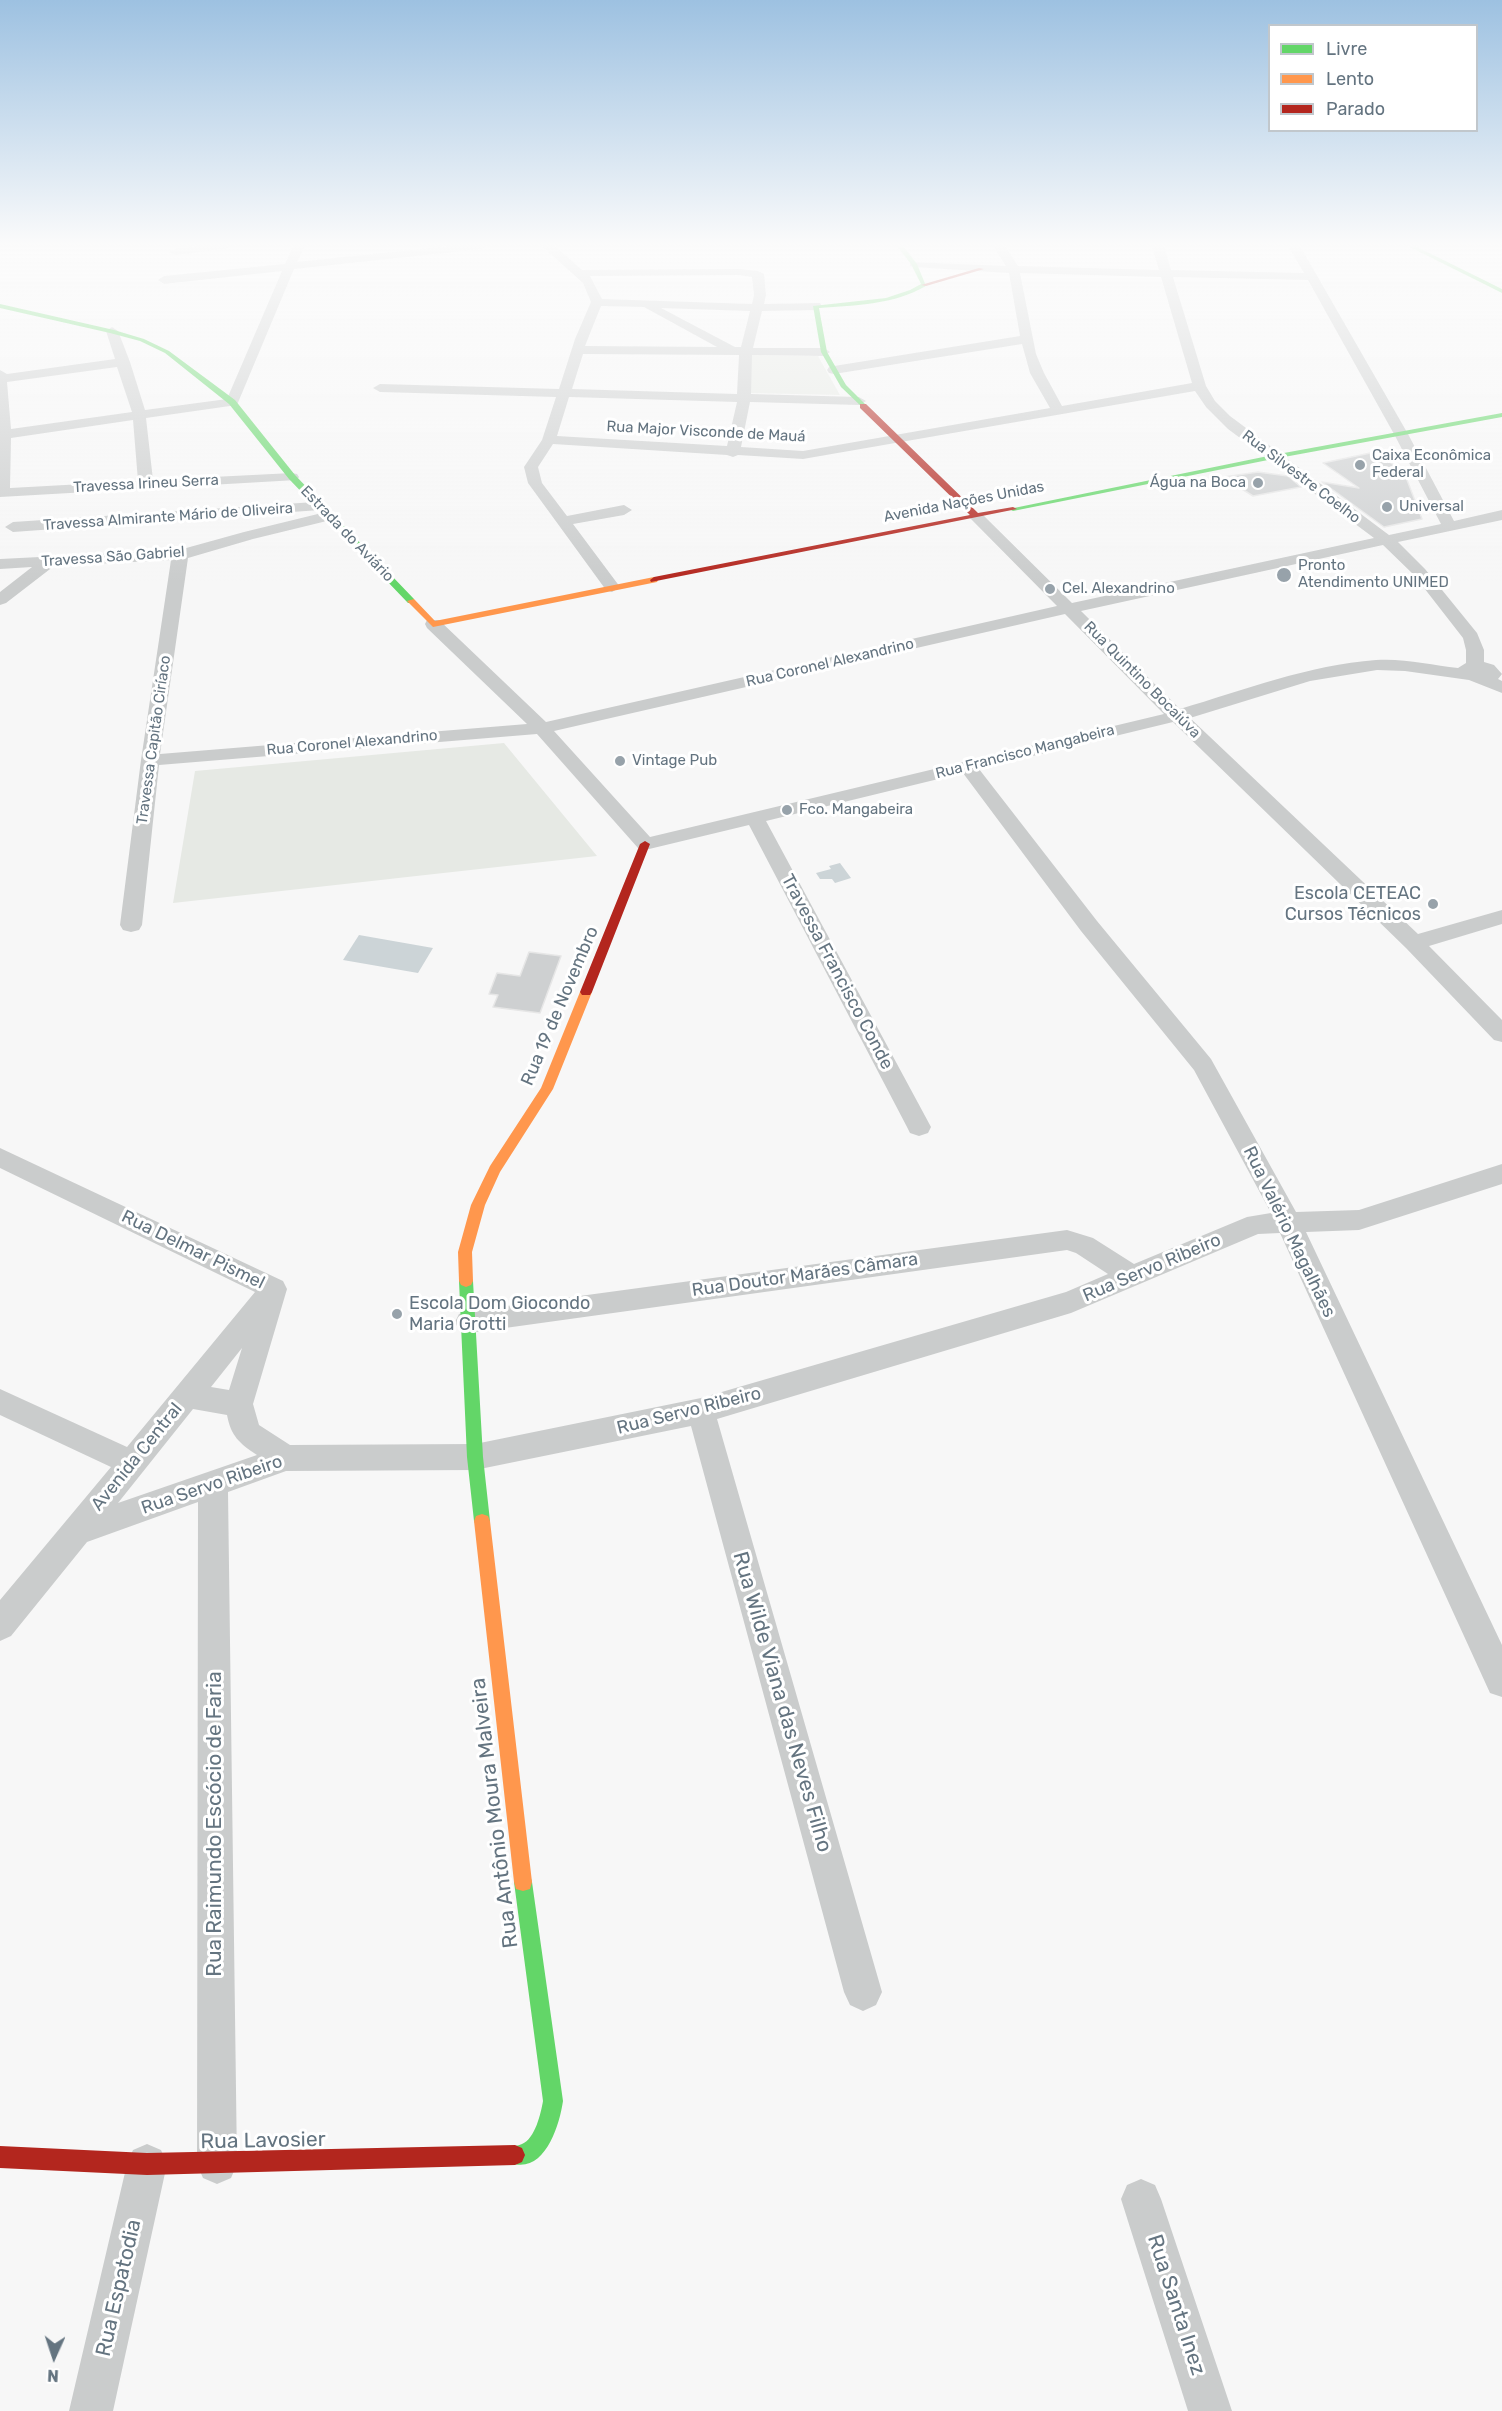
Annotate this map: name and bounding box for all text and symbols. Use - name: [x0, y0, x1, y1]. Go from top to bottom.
- legend: [1268, 24, 1478, 132]
- text: Livre: [1326, 38, 1367, 60]
- text: Lento: [1326, 68, 1374, 90]
- text: Parado: [1326, 98, 1385, 120]
- street label: Rua Major Visconde de Mauá: [606, 418, 806, 446]
- street label: Rua Silvestre Coelho: [1238, 427, 1364, 527]
- place label: Caixa Econômica Federal: [1372, 447, 1491, 482]
- marker: Caixa Econômica Federal: [1353, 458, 1367, 472]
- street label: Travessa Irineu Serra: [73, 471, 219, 497]
- place label: Água na Boca: [1150, 474, 1246, 492]
- marker: Água na Boca: [1251, 476, 1265, 490]
- street label: Avenida Nações Unidas: [882, 478, 1046, 526]
- street label: Estrada do Aviário: [297, 482, 397, 586]
- place label: Universal: [1399, 498, 1464, 516]
- street label: Travessa Almirante Mário de Oliveira: [42, 499, 294, 535]
- marker: Universal: [1380, 500, 1394, 514]
- street label: Travessa São Gabriel: [41, 543, 185, 571]
- place label: Pronto Atendimento UNIMED: [1298, 557, 1449, 592]
- marker: Pronto Atendimento UNIMED: [1275, 566, 1293, 584]
- place label: Cel. Alexandrino: [1062, 580, 1175, 598]
- marker: Cel. Alexandrino: [1043, 582, 1057, 596]
- street label: Rua Quintino Bocaiúva: [1080, 618, 1204, 742]
- street label: Rua Coronel Alexandrino: [744, 635, 916, 691]
- street label: Travessa Capitão Ciríaco: [133, 654, 175, 826]
- street label: Rua Francisco Mangabeira: [934, 721, 1116, 783]
- street label: Rua Coronel Alexandrino: [266, 727, 438, 759]
- place label: Vintage Pub: [632, 752, 717, 770]
- marker: Vintage Pub: [613, 754, 627, 768]
- place label: Fco. Mangabeira: [799, 801, 913, 819]
- marker: Fco. Mangabeira: [780, 803, 794, 817]
- street label: Travessa Francisco Conde: [776, 871, 898, 1073]
- place label: Escola CETEAC Cursos Técnicos: [1285, 883, 1421, 926]
- marker: Escola CETEAC Cursos Técnicos: [1426, 897, 1440, 911]
- street label: Rua 19 de Novembro: [517, 923, 603, 1089]
- street label: Rua Valério Magalhães: [1238, 1143, 1340, 1321]
- street label: Rua Delmar Pismel: [118, 1206, 268, 1294]
- street label: Rua Servo Ribeiro: [1080, 1229, 1224, 1307]
- street label: Rua Doutor Marães Câmara: [691, 1248, 919, 1302]
- place label: Escola Dom Giocondo Maria Grotti: [409, 1293, 590, 1336]
- marker: Escola Dom Giocondo Maria Grotti: [390, 1307, 404, 1321]
- street label: Rua Servo Ribeiro: [615, 1383, 763, 1439]
- street label: Avenida Central: [87, 1399, 187, 1515]
- street label: Rua Servo Ribeiro: [139, 1451, 285, 1519]
- street label: Rua Wilde Viana das Neves Filho: [727, 1549, 837, 1855]
- street label: Rua Raimundo Escócio de Faria: [202, 1671, 228, 1977]
- street label: Rua Antônio Moura Malveira: [466, 1677, 524, 1949]
- street label: Rua Lavosier: [200, 2127, 326, 2155]
- street label: Rua Espatodia: [91, 2217, 147, 2359]
- street label: Rua Santa Inez: [1141, 2232, 1211, 2378]
- north arrow: [24, 2327, 84, 2387]
- text: N: [47, 2366, 59, 2385]

